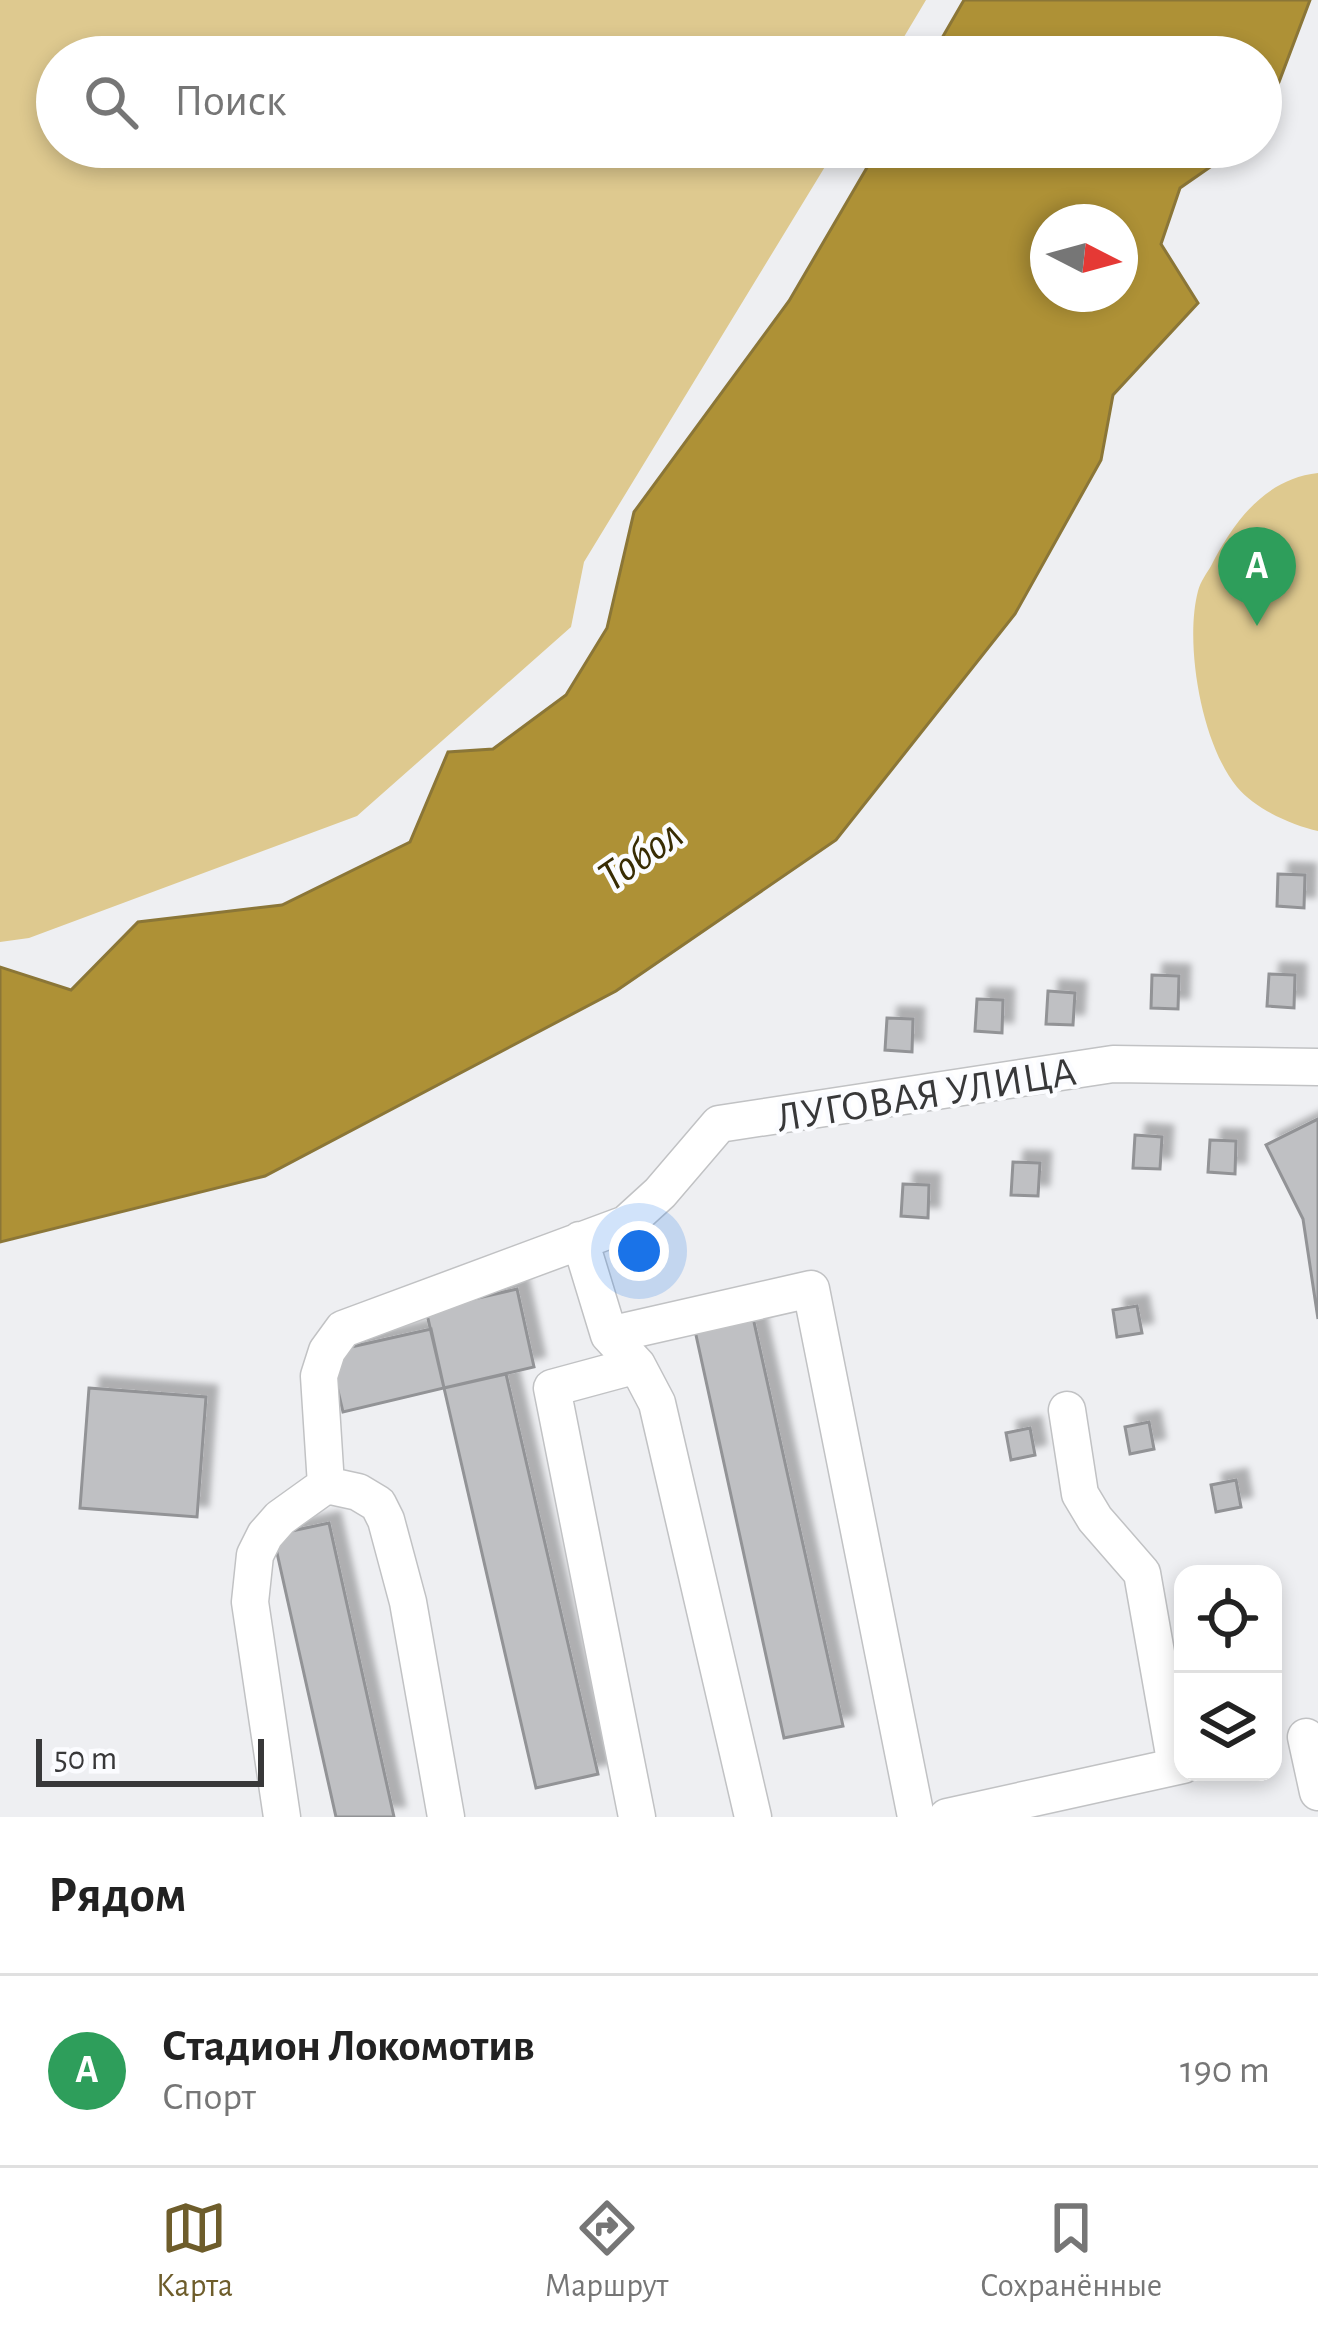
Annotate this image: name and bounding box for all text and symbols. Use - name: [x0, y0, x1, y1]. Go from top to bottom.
- search box: [36, 36, 1282, 168]
- icon: search: [78, 69, 144, 135]
- text: Поиск: [174, 79, 286, 124]
- north arrow: [1030, 204, 1138, 312]
- pin: A: [1218, 527, 1296, 626]
- water label: Тобол: [590, 812, 691, 901]
- street label: ЛУГОВАЯ УЛИЦА: [773, 1051, 1079, 1139]
- your location: [609, 1221, 669, 1281]
- map controls: [1174, 1565, 1282, 1781]
- button: locate: [1174, 1565, 1282, 1673]
- button: layers: [1174, 1673, 1282, 1781]
- scale bar: [36, 1733, 264, 1786]
- text: 50 m: [54, 1743, 117, 1776]
- text: Рядом: [48, 1870, 187, 1921]
- text: Стадион Локомотив: [162, 2024, 535, 2069]
- text: A: [75, 2051, 99, 2090]
- text: 190 m: [1180, 2051, 1270, 2090]
- text: Спорт: [162, 2078, 256, 2117]
- tab: Карта: [156, 2195, 233, 2307]
- tab: Маршрут: [545, 2195, 668, 2307]
- tab: Сохранённые: [980, 2195, 1162, 2307]

